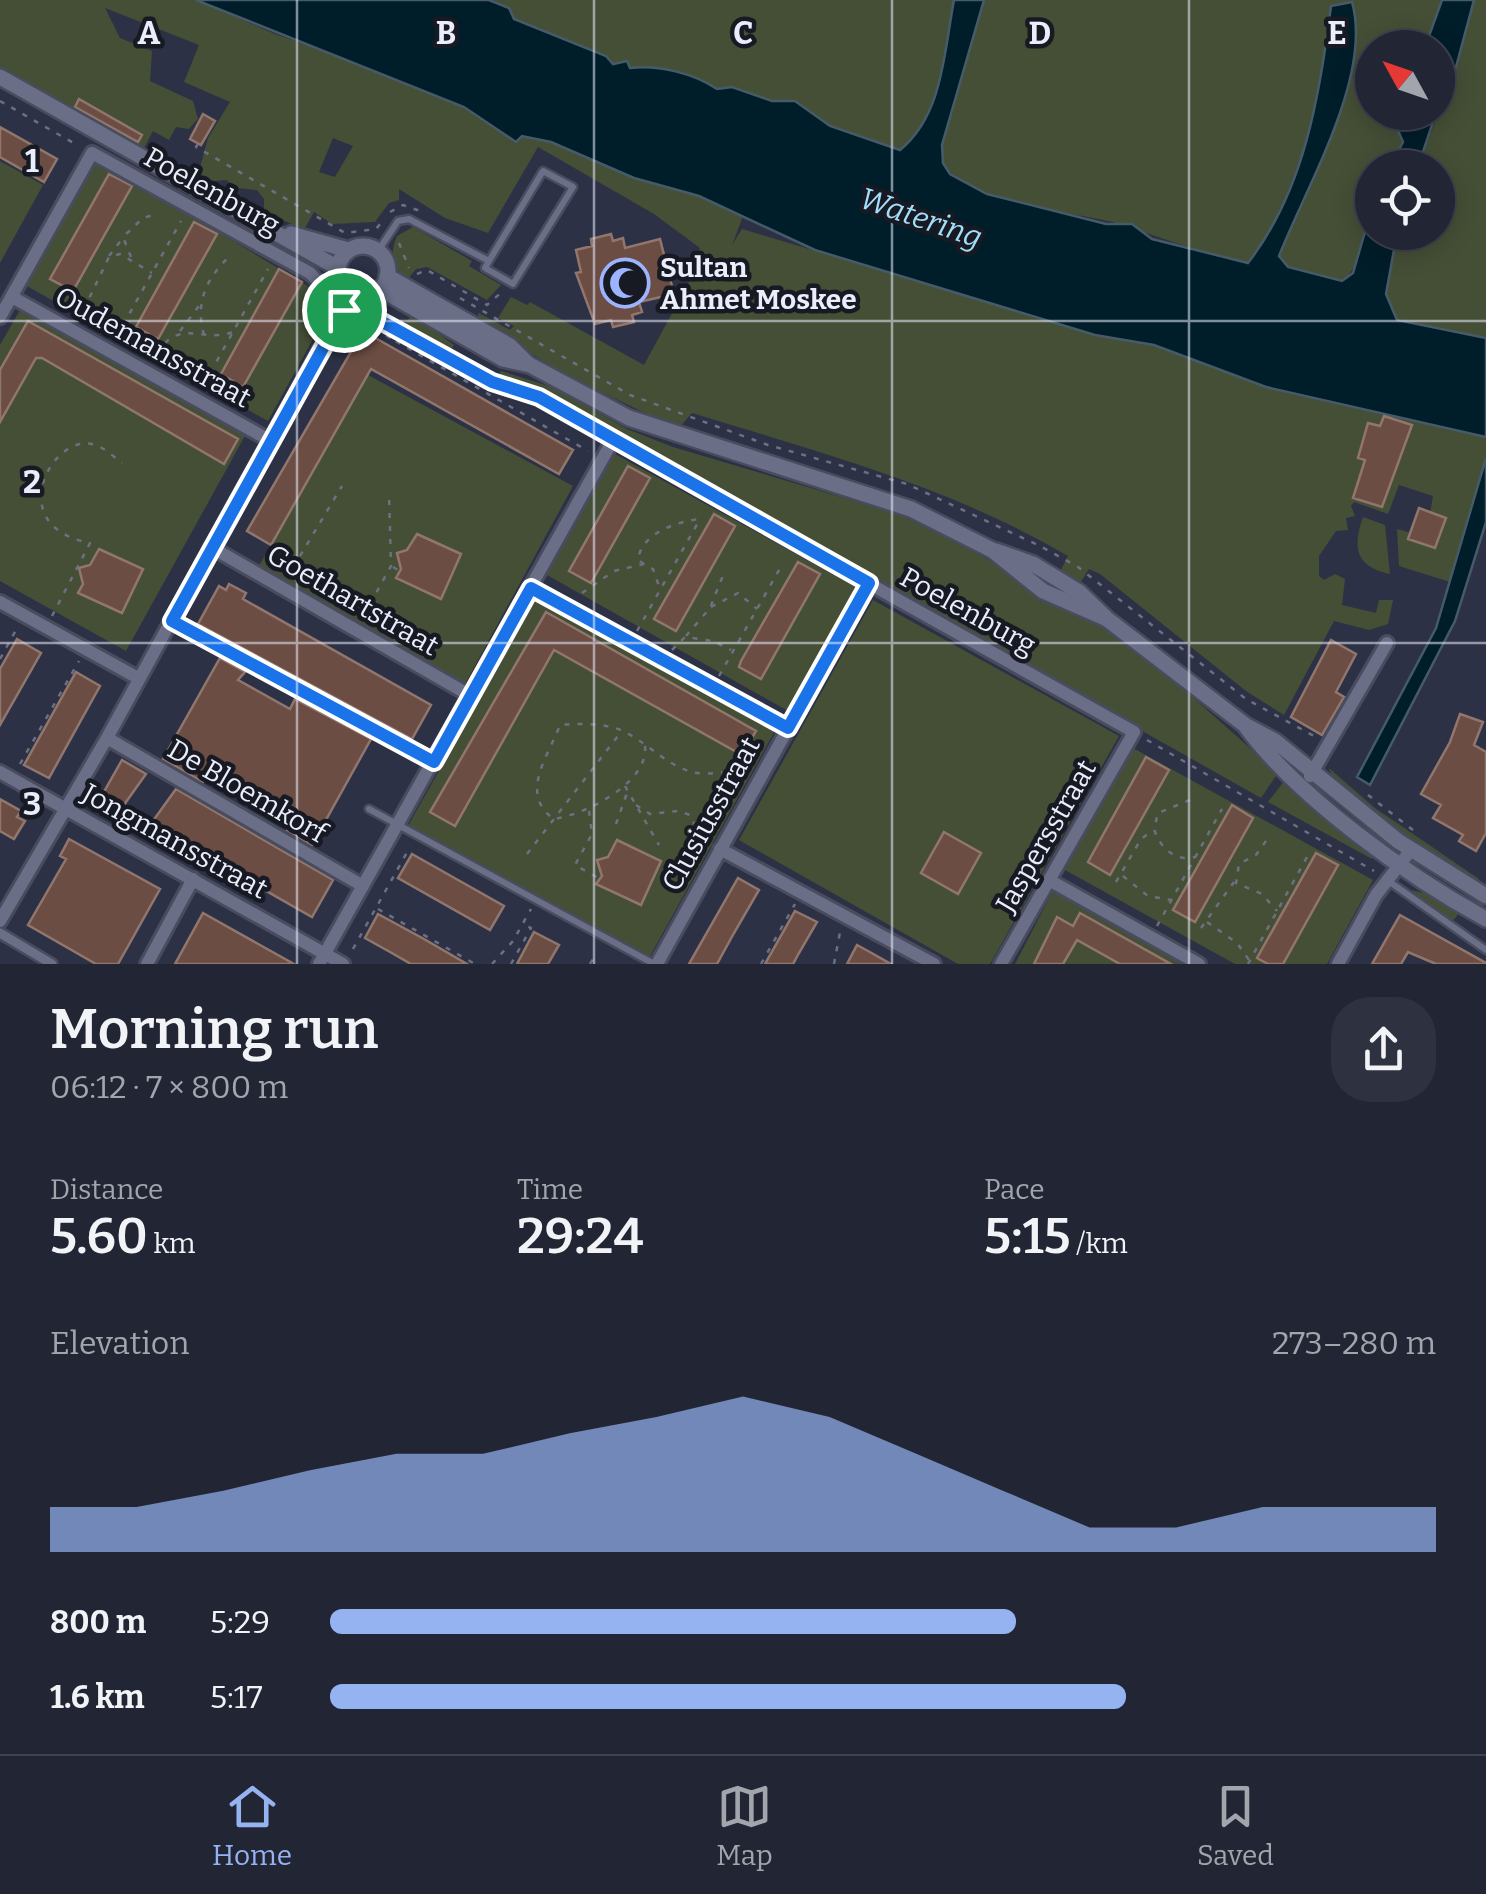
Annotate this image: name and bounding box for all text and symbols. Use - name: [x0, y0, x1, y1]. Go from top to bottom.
- text: A: [138, 14, 161, 52]
- text: B: [436, 14, 456, 52]
- text: C: [733, 14, 753, 52]
- text: D: [1029, 14, 1051, 52]
- text: E: [1327, 14, 1347, 52]
- north arrow: [1355, 30, 1455, 130]
- map controls: [1355, 30, 1455, 250]
- street label: Poelenburg: [138, 140, 286, 242]
- text: 1: [25, 142, 39, 180]
- button: locate: [1355, 150, 1455, 250]
- water label: Watering: [855, 180, 987, 256]
- place label: Sultan Ahmet Moskee: [660, 251, 857, 316]
- mosque icon: Sultan Ahmet Moskee: [599, 257, 651, 309]
- pin: [302, 268, 387, 353]
- street label: Oudemansstraat: [49, 280, 257, 414]
- icon: arrive: [317, 283, 372, 338]
- text: 2: [23, 463, 41, 501]
- street label: Goethartstraat: [261, 538, 445, 662]
- street label: Poelenburg: [894, 560, 1042, 662]
- street label: Clusiusstraat: [655, 731, 767, 897]
- street label: De Bloemkorf: [162, 732, 334, 851]
- street label: Jaspersstraat: [989, 754, 1103, 919]
- street label: Jongmansstraat: [76, 776, 273, 906]
- text: 3: [23, 785, 41, 823]
- text: Morning run: [50, 997, 378, 1063]
- button: share: [1331, 997, 1436, 1102]
- text: 06:12 · 7 × 800 m: [50, 1068, 288, 1106]
- text: Distance: [50, 1173, 163, 1206]
- text: Time: [517, 1173, 583, 1206]
- text: Pace: [984, 1173, 1044, 1206]
- text: 5.60: [50, 1206, 148, 1266]
- text: 29:24: [517, 1206, 644, 1266]
- text: 5:15: [984, 1206, 1071, 1266]
- text: km: [148, 1227, 196, 1260]
- text: /km: [1071, 1227, 1128, 1260]
- text: Elevation: [50, 1324, 190, 1362]
- text: 273–280 m: [1272, 1324, 1436, 1362]
- text: 800 m: [50, 1603, 146, 1641]
- text: 5:29: [210, 1603, 270, 1641]
- text: 1.6 km: [50, 1678, 145, 1716]
- text: 5:17: [210, 1678, 263, 1716]
- tab: Home: [212, 1779, 292, 1872]
- tab: Map: [716, 1779, 773, 1872]
- tab: Saved: [1197, 1779, 1274, 1872]

